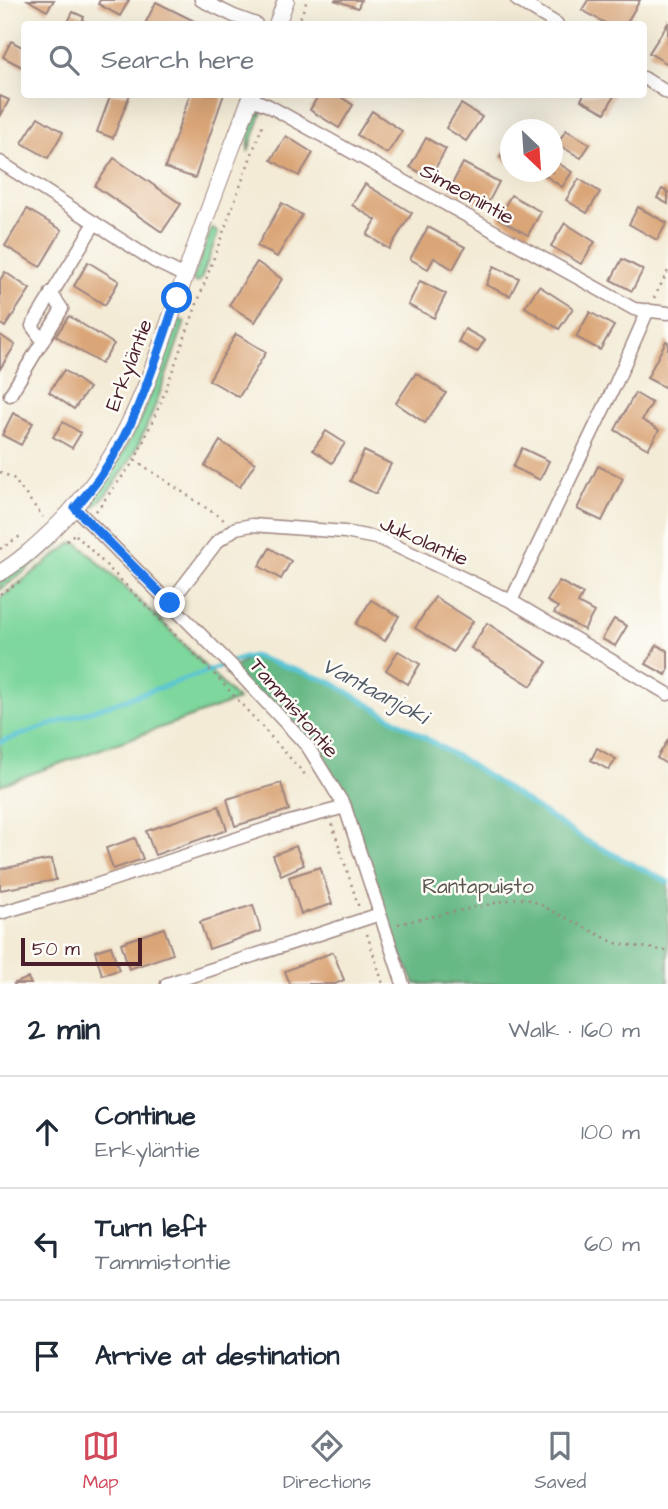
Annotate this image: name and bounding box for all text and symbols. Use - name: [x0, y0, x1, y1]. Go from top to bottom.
- search box: [21, 21, 647, 98]
- icon: search: [45, 41, 83, 79]
- text: Search here: [101, 42, 254, 78]
- north arrow: [500, 119, 563, 182]
- street label: Simeonintie: [415, 156, 519, 232]
- route start: [161, 282, 192, 313]
- street label: Erkyläntie: [98, 315, 162, 416]
- street label: Jukolantie: [375, 509, 473, 573]
- route end: [154, 587, 185, 618]
- water label: Vantaanjoki: [316, 650, 436, 734]
- street label: Tammistontie: [242, 652, 346, 764]
- park label: Rantapuisto: [422, 872, 534, 902]
- scale bar: [21, 935, 142, 967]
- text: 50 m: [32, 936, 80, 963]
- text: 2 min: [28, 1009, 100, 1051]
- text: Walk · 160 m: [508, 1014, 640, 1046]
- text: Continue: [95, 1098, 196, 1134]
- icon: ahead: [28, 1113, 66, 1151]
- text: 100 m: [581, 1116, 640, 1148]
- text: Erkyläntie: [95, 1134, 200, 1166]
- text: Turn left: [95, 1210, 206, 1246]
- icon: left: [28, 1225, 66, 1263]
- text: 60 m: [584, 1228, 640, 1260]
- text: Tammistontie: [95, 1246, 231, 1278]
- icon: arrive: [28, 1337, 66, 1375]
- text: Arrive at destination: [95, 1338, 340, 1374]
- tab: Map: [82, 1427, 120, 1496]
- tab: Directions: [283, 1427, 371, 1496]
- tab: Saved: [535, 1427, 586, 1496]

